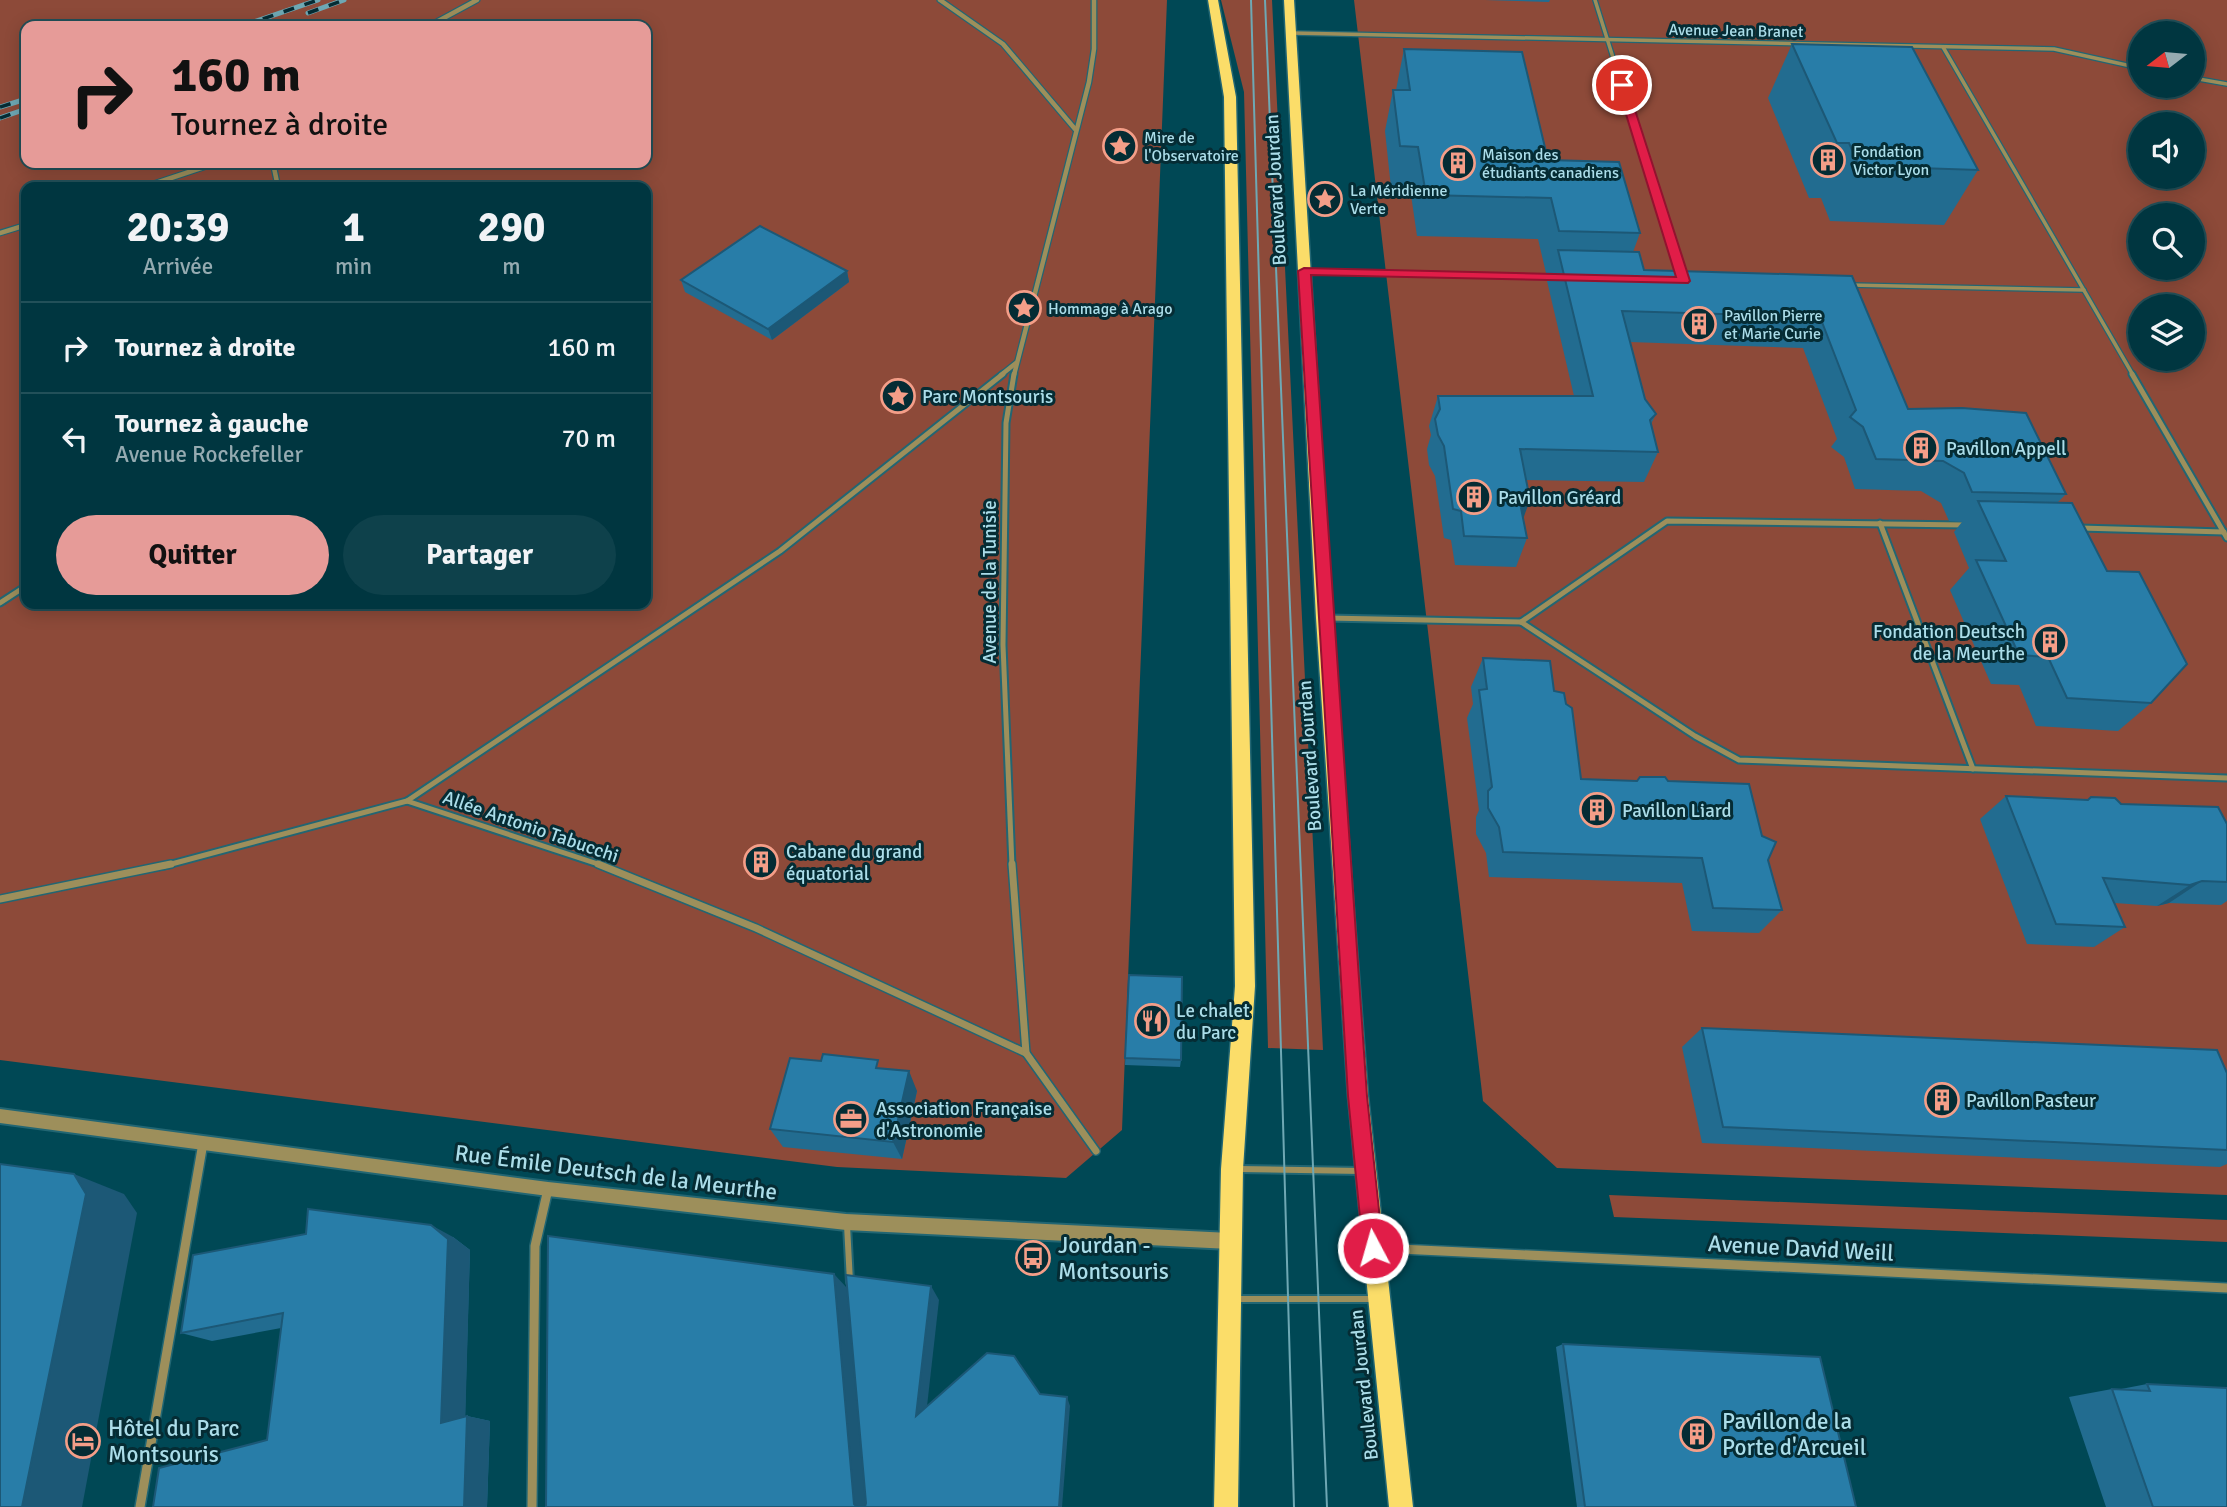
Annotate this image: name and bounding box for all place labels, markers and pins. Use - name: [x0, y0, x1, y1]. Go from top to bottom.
- pin: [1592, 55, 1652, 115]
- place icon: Mire de l'Observatoire: [1101, 127, 1139, 165]
- place label: Mire de l'Observatoire: [1144, 128, 1239, 166]
- building icon: Fondation Victor Lyon: [1809, 141, 1847, 179]
- place label: Fondation Victor Lyon: [1853, 142, 1929, 180]
- building icon: Maison des étudiants canadiens: [1439, 144, 1477, 182]
- place label: Maison des étudiants canadiens: [1482, 145, 1619, 183]
- place icon: La Méridienne Verte: [1306, 180, 1344, 218]
- place label: La Méridienne Verte: [1350, 181, 1447, 219]
- place icon: Hommage à Arago: [1005, 289, 1043, 327]
- place label: Hommage à Arago: [1048, 299, 1173, 319]
- building icon: Pavillon Pierre et Marie Curie: [1680, 305, 1718, 343]
- place label: Pavillon Pierre et Marie Curie: [1724, 306, 1823, 344]
- place icon: Parc Montsouris: [879, 377, 917, 415]
- place label: Parc Montsouris: [922, 385, 1053, 409]
- building icon: Pavillon Appell: [1902, 429, 1940, 467]
- place label: Pavillon Appell: [1946, 437, 2067, 461]
- building icon: Pavillon Gréard: [1455, 478, 1493, 516]
- place label: Pavillon Gréard: [1498, 486, 1621, 510]
- place label: Fondation Deutsch de la Meurthe: [1873, 620, 2025, 666]
- building icon: Fondation Deutsch de la Meurthe: [2031, 623, 2069, 661]
- building icon: Pavillon Liard: [1578, 791, 1616, 829]
- place label: Pavillon Liard: [1622, 799, 1732, 823]
- place label: Cabane du grand équatorial: [786, 840, 922, 886]
- building icon: Cabane du grand équatorial: [742, 843, 780, 881]
- place label: Le chalet du Parc: [1176, 999, 1250, 1045]
- restaurant icon: Le chalet du Parc: [1133, 1002, 1171, 1040]
- building icon: Pavillon Pasteur: [1923, 1081, 1961, 1119]
- place label: Pavillon Pasteur: [1966, 1089, 2096, 1113]
- place label: Association Française d'Astronomie: [876, 1097, 1052, 1143]
- office icon: Association Française d'Astronomie: [832, 1100, 870, 1138]
- place label: Jourdan - Montsouris: [1058, 1231, 1169, 1286]
- bus stop icon: Jourdan - Montsouris: [1014, 1239, 1052, 1277]
- place label: Pavillon de la Porte d'Arcueil: [1722, 1407, 1867, 1462]
- place label: Hôtel du Parc Montsouris: [108, 1414, 239, 1469]
- building icon: Pavillon de la Porte d'Arcueil: [1678, 1415, 1716, 1453]
- hotel icon: Hôtel du Parc Montsouris: [64, 1422, 102, 1460]

